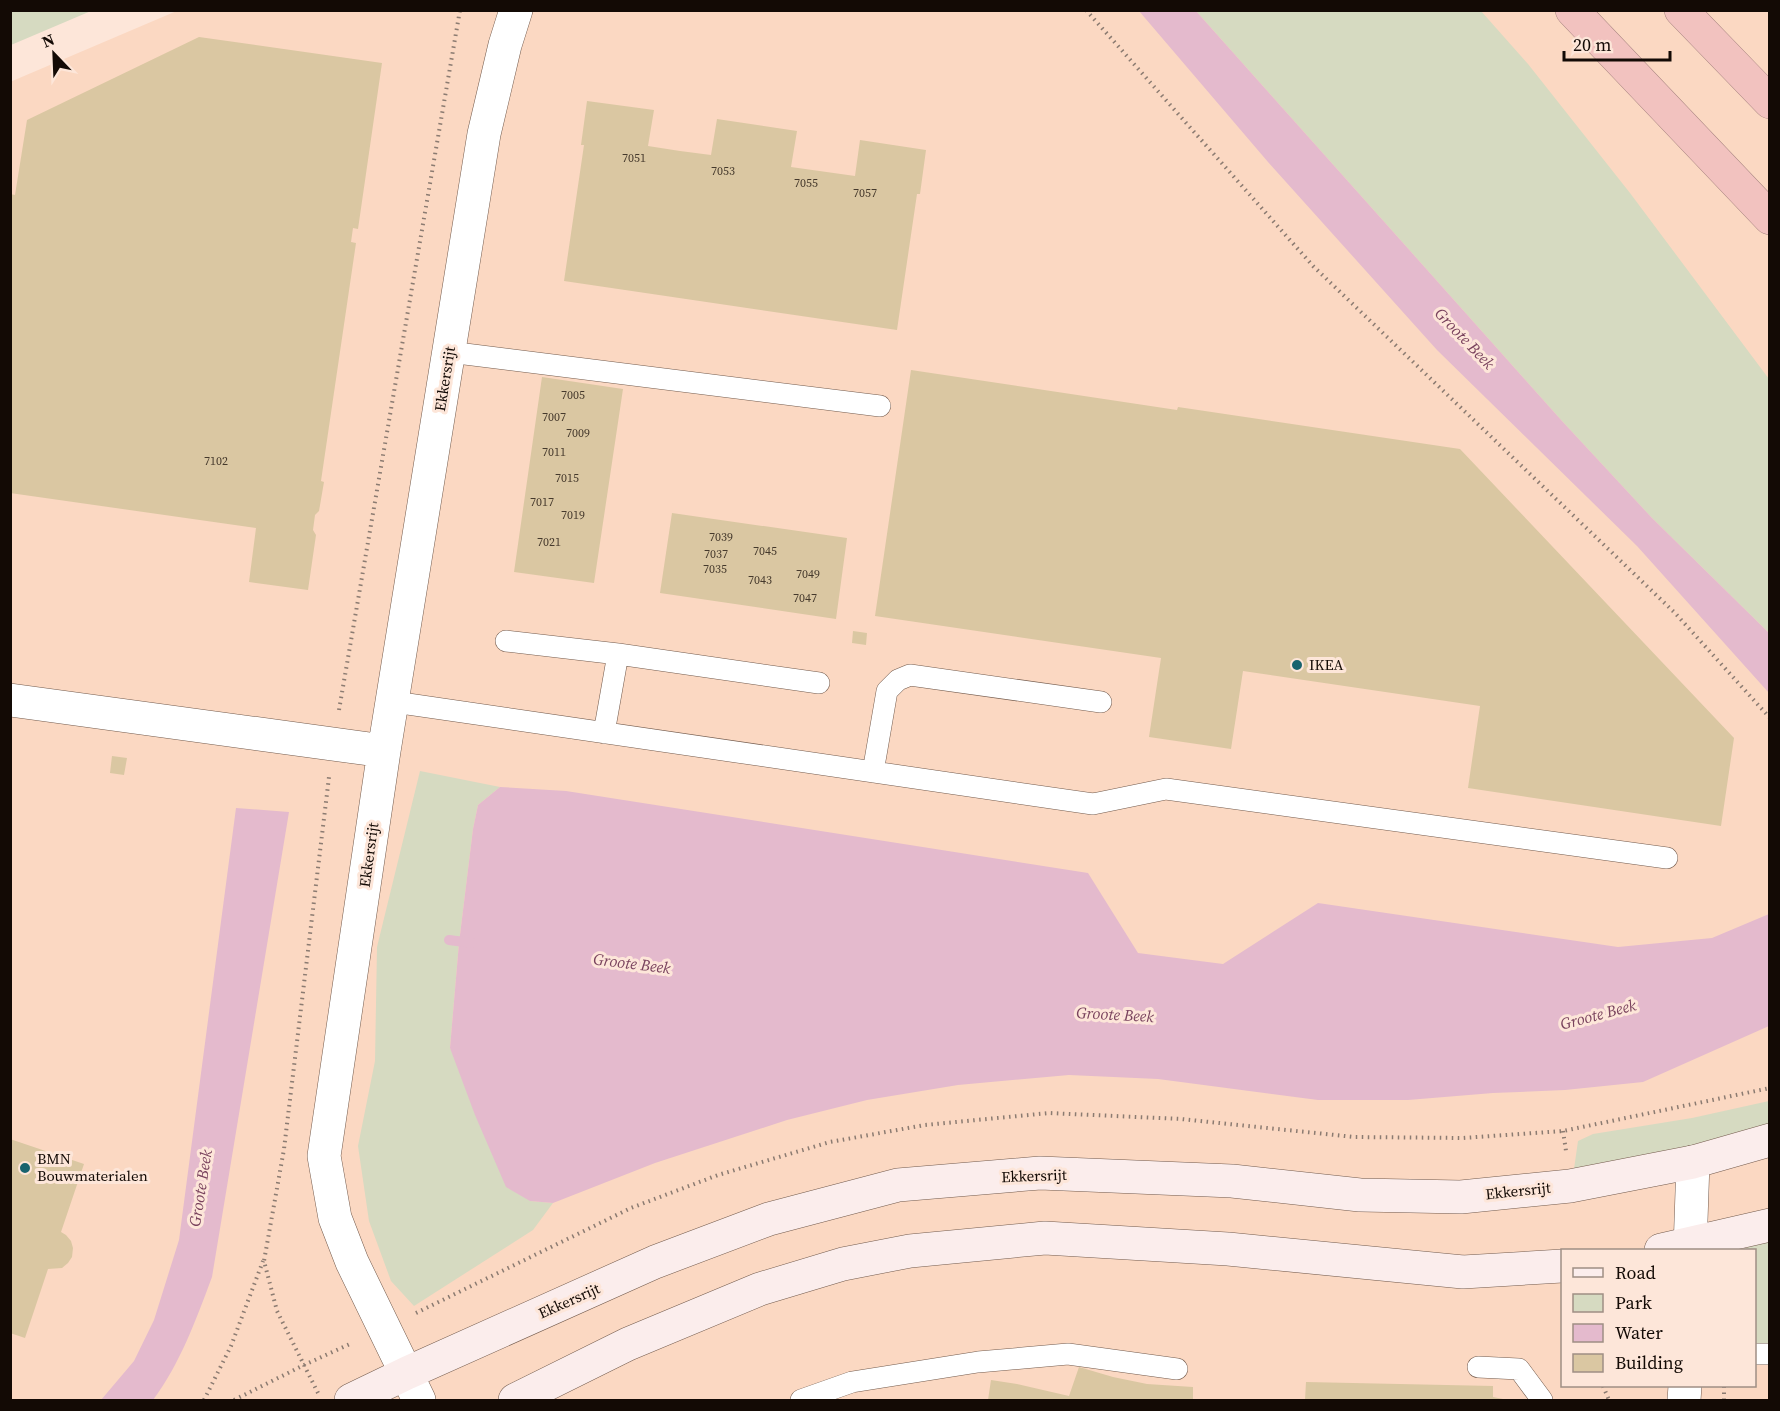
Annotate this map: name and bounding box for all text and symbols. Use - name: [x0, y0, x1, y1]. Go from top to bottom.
- north arrow: [24, 24, 84, 84]
- scale bar: [1564, 24, 1670, 62]
- text: N: [38, 28, 58, 53]
- text: 20 m: [1573, 32, 1611, 57]
- house number: 7051: [622, 150, 646, 166]
- house number: 7053: [711, 163, 735, 179]
- house number: 7055: [794, 175, 818, 191]
- house number: 7057: [853, 185, 877, 201]
- water label: Groote Beek: [1430, 302, 1500, 374]
- street label: Ekkersrijt: [429, 345, 460, 413]
- house number: 7005: [561, 387, 585, 403]
- house number: 7007: [542, 409, 566, 425]
- house number: 7009: [566, 425, 590, 441]
- house number: 7011: [542, 444, 566, 460]
- house number: 7102: [204, 453, 228, 469]
- house number: 7015: [555, 470, 579, 486]
- house number: 7017: [530, 494, 554, 510]
- house number: 7019: [561, 507, 585, 523]
- house number: 7039: [709, 529, 733, 545]
- house number: 7021: [537, 534, 561, 550]
- house number: 7045: [753, 543, 777, 559]
- house number: 7037: [704, 546, 728, 562]
- house number: 7035: [703, 561, 727, 577]
- house number: 7049: [796, 566, 820, 582]
- house number: 7043: [748, 572, 772, 588]
- house number: 7047: [793, 590, 817, 606]
- place label: IKEA: [1309, 654, 1344, 675]
- marker: IKEA: [1290, 658, 1304, 672]
- street label: Ekkersrijt: [354, 821, 383, 889]
- water label: Groote Beek: [592, 947, 672, 979]
- water label: Groote Beek: [1558, 993, 1639, 1035]
- water label: Groote Beek: [1076, 1001, 1155, 1027]
- water label: Groote Beek: [183, 1147, 217, 1228]
- place label: BMN Bouwmaterialen: [37, 1148, 148, 1186]
- marker: BMN Bouwmaterialen: [18, 1161, 32, 1175]
- street label: Ekkersrijt: [1001, 1164, 1067, 1187]
- street label: Ekkersrijt: [1484, 1177, 1552, 1204]
- legend: [1561, 1249, 1756, 1387]
- text: Road: [1615, 1260, 1656, 1285]
- street label: Ekkersrijt: [535, 1278, 603, 1323]
- text: Park: [1615, 1290, 1652, 1315]
- text: Water: [1615, 1320, 1663, 1345]
- text: Building: [1615, 1350, 1683, 1375]

